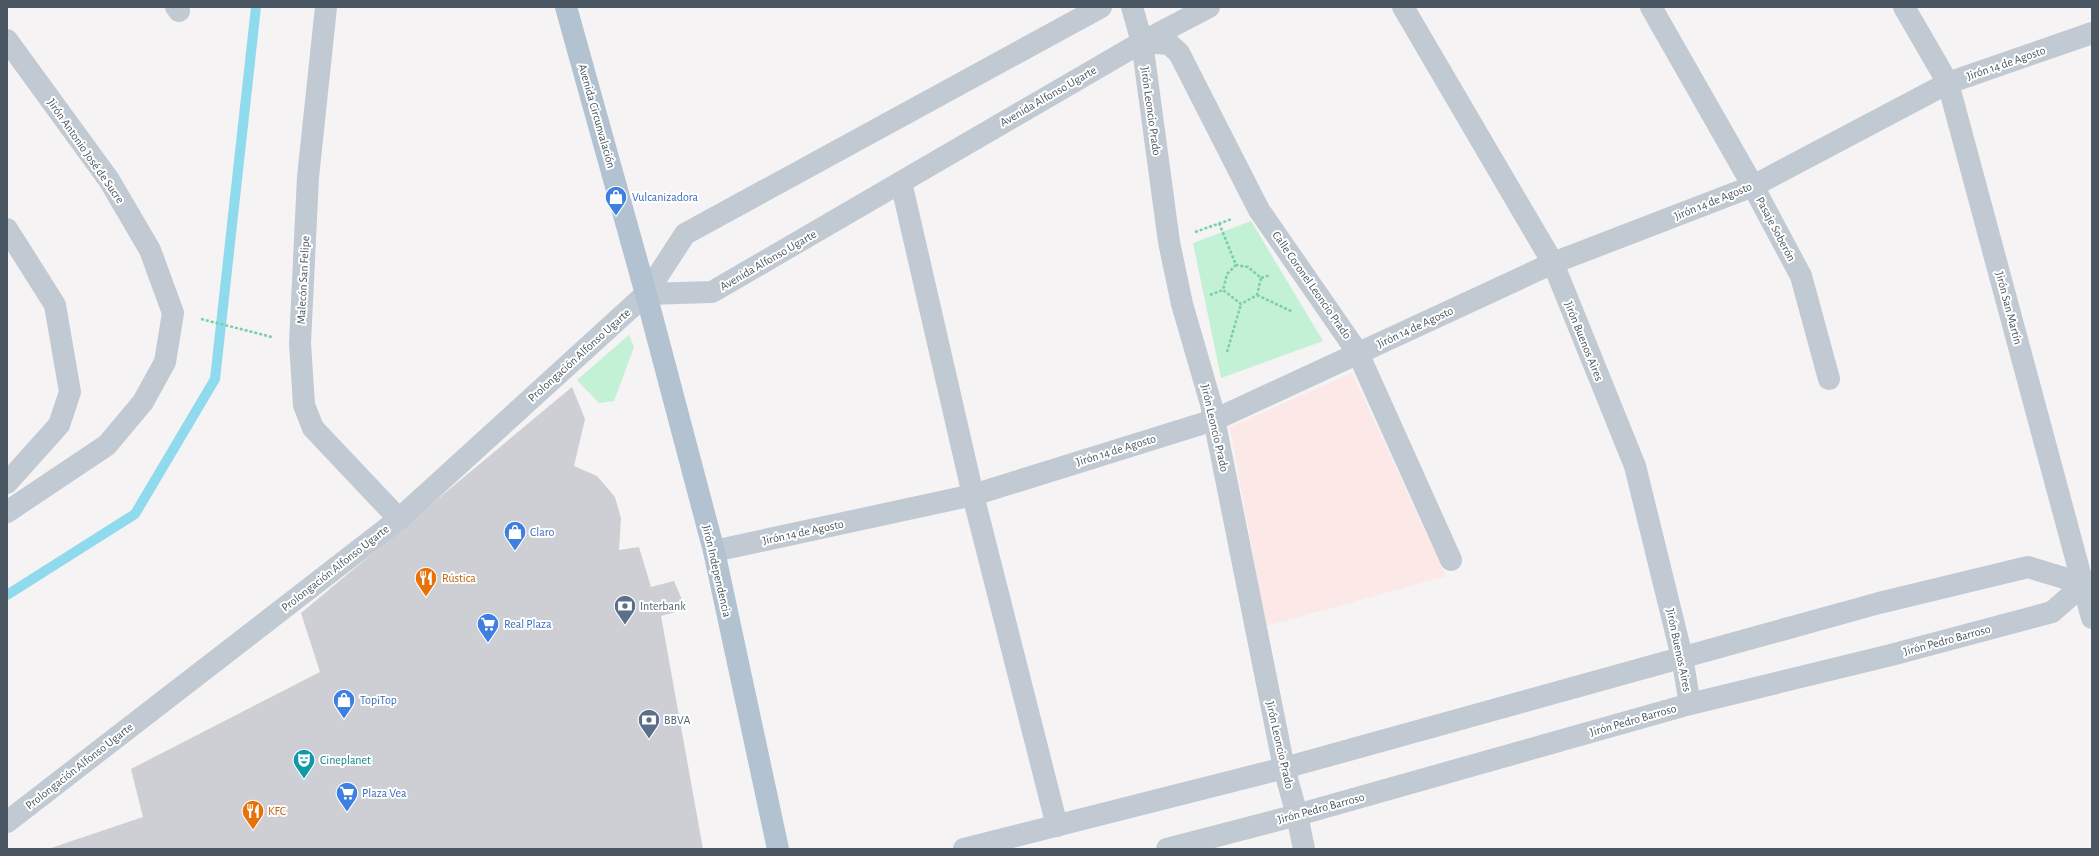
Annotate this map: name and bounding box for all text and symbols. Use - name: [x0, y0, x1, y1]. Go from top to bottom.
- street label: Jirón 14 de Agosto: [1965, 44, 2047, 82]
- street label: Avenida Circunvalación: [576, 62, 618, 170]
- street label: Avenida Alfonso Ugarte: [998, 63, 1098, 129]
- street label: Jirón Leoncio Prado: [1139, 66, 1163, 156]
- street label: Jirón Antonio José de Sucre: [45, 97, 127, 205]
- street label: Jirón 14 de Agosto: [1672, 180, 1754, 222]
- shop icon: Vulcanizadora: [603, 184, 629, 217]
- place label: Vulcanizadora: [632, 191, 698, 203]
- street label: Pasaje Soberón: [1753, 195, 1798, 264]
- street label: Avenida Alfonso Ugarte: [718, 227, 818, 293]
- street label: Calle Coronel Leoncio Prado: [1270, 229, 1354, 341]
- street label: Malecón San Felipe: [295, 235, 311, 325]
- street label: Jirón San Martín: [1993, 270, 2025, 346]
- street label: Jirón Buenos Aires: [1563, 299, 1605, 383]
- street label: Jirón 14 de Agosto: [1375, 304, 1455, 350]
- street label: Prolongación Alfonso Ugarte: [526, 306, 632, 404]
- street label: Jirón Leoncio Prado: [1199, 383, 1231, 473]
- street label: Jirón 14 de Agosto: [1075, 432, 1157, 468]
- street label: Jirón 14 de Agosto: [761, 518, 845, 546]
- shop icon: Claro: [502, 519, 528, 552]
- street label: Prolongación Alfonso Ugarte: [279, 522, 391, 614]
- street label: Jirón Independencia: [701, 524, 734, 619]
- place label: Claro: [530, 526, 554, 538]
- restaurant icon: Rústica: [413, 565, 439, 598]
- place label: Rústica: [442, 572, 476, 584]
- bank icon: Interbank: [612, 593, 638, 626]
- place label: Interbank: [640, 600, 686, 612]
- street label: Jirón Buenos Aires: [1664, 607, 1694, 693]
- supermarket icon: Real Plaza: [475, 611, 501, 644]
- place label: Real Plaza: [504, 618, 552, 630]
- street label: Jirón Pedro Barroso: [1902, 623, 1992, 657]
- shop icon: TopiTop: [331, 687, 357, 720]
- place label: TopiTop: [360, 694, 397, 706]
- street label: Jirón Leoncio Prado: [1264, 700, 1296, 790]
- street label: Jirón Pedro Barroso: [1588, 702, 1678, 738]
- bank icon: BBVA: [636, 707, 662, 740]
- place label: BBVA: [664, 714, 690, 726]
- street label: Prolongación Alfonso Ugarte: [23, 720, 135, 812]
- theatre icon: Cineplanet: [291, 747, 317, 780]
- place label: Cineplanet: [320, 754, 371, 766]
- supermarket icon: Plaza Vea: [334, 780, 360, 813]
- place label: Plaza Vea: [362, 787, 407, 799]
- street label: Jirón Pedro Barroso: [1276, 791, 1366, 825]
- restaurant icon: KFC: [240, 798, 266, 831]
- place label: KFC: [268, 805, 286, 817]

